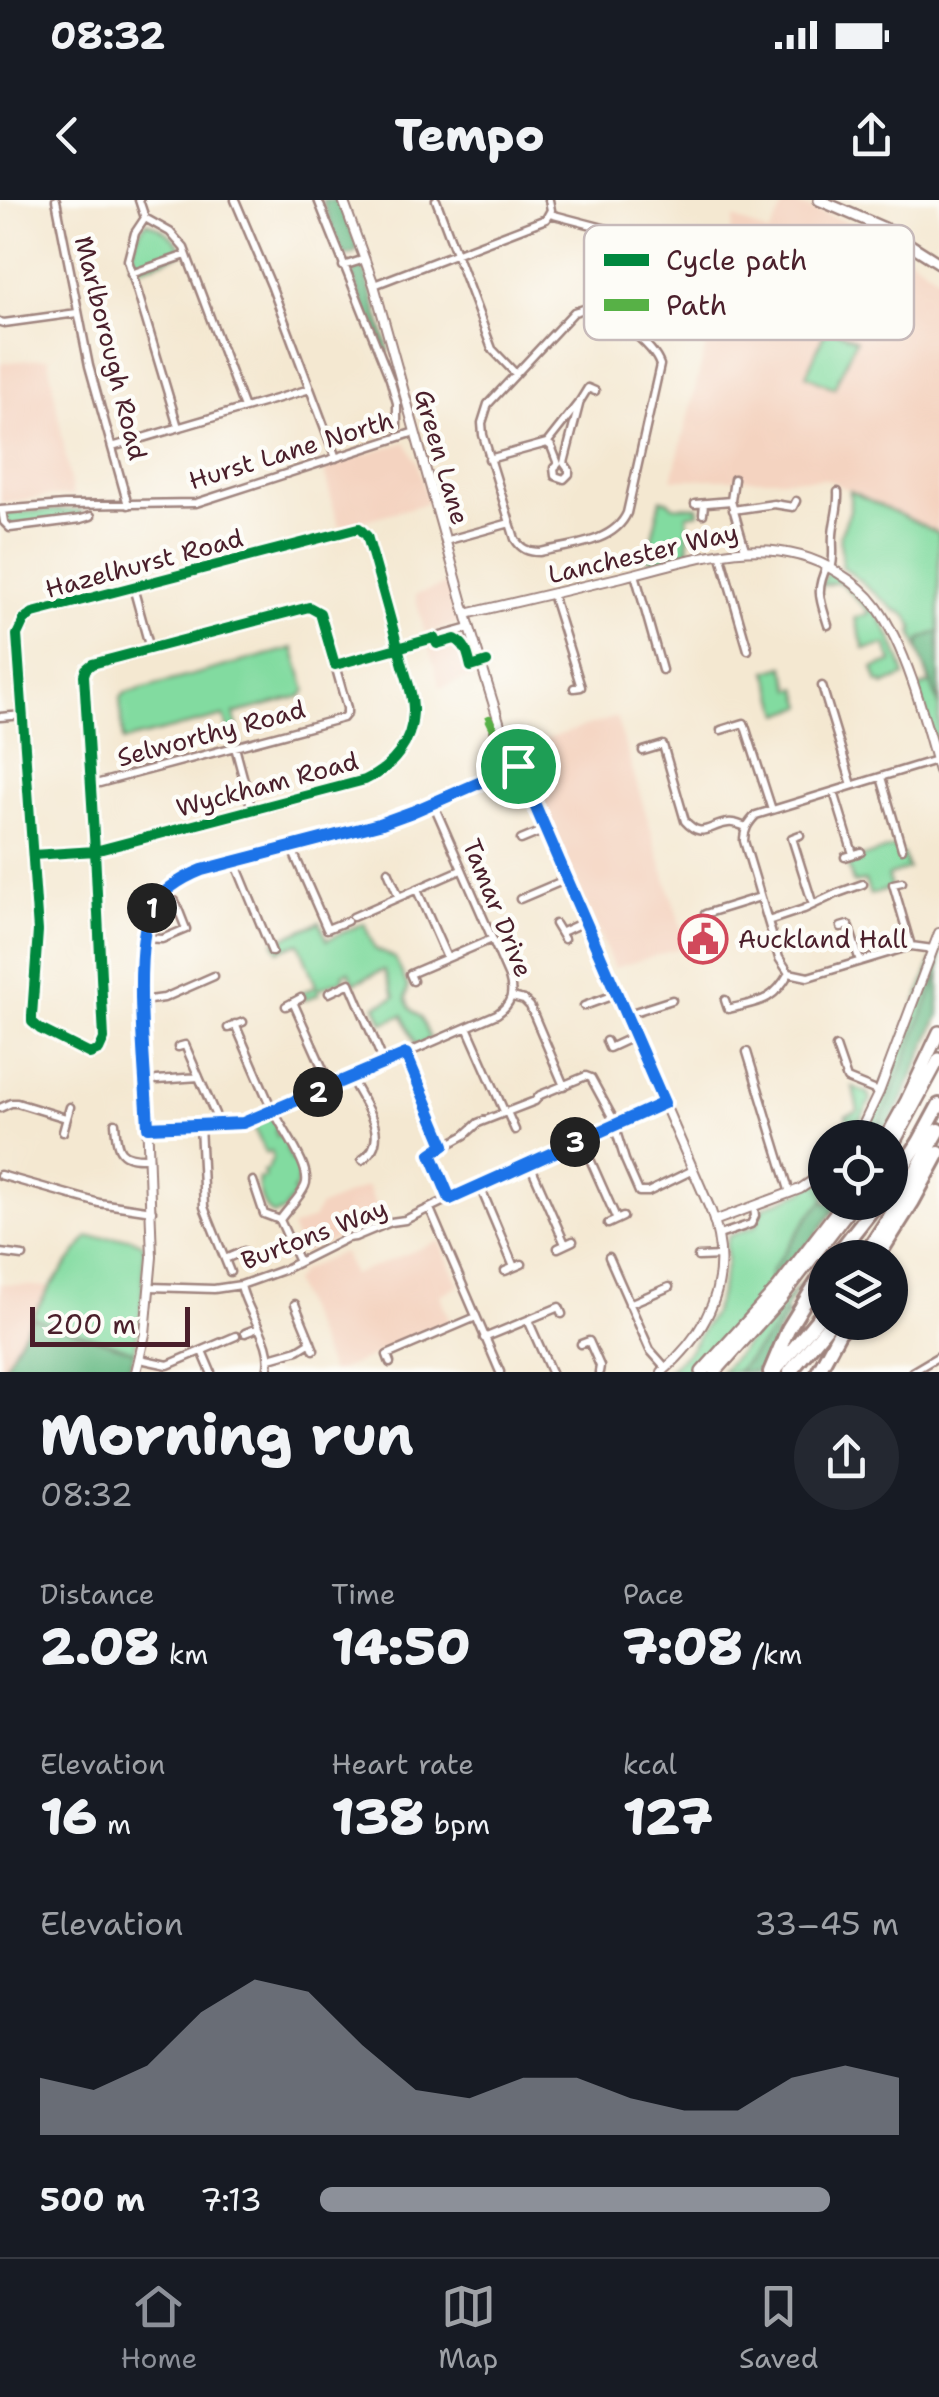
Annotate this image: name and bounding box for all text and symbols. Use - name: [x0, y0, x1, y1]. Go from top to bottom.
- text: 08:32: [50, 10, 165, 61]
- text: Tempo: [394, 105, 545, 165]
- icon: back: [40, 108, 95, 163]
- icon: share: [844, 108, 899, 163]
- legend: [584, 225, 914, 340]
- street label: Marlborough Road: [67, 232, 155, 464]
- text: Cycle path: [666, 241, 808, 279]
- text: Path: [666, 286, 727, 324]
- street label: Green Lane: [406, 385, 478, 529]
- street label: Hurst Lane North: [184, 403, 398, 497]
- street label: Lanchester Way: [545, 515, 741, 591]
- street label: Hazelhurst Road: [41, 520, 247, 606]
- street label: Selworthy Road: [113, 692, 309, 774]
- pin: [476, 724, 561, 809]
- icon: arrive: [491, 739, 546, 794]
- street label: Wyckham Road: [172, 743, 362, 825]
- street label: Tamar Drive: [455, 834, 541, 982]
- pin: 1: [127, 883, 177, 933]
- text: 1: [146, 889, 158, 927]
- public building icon: Auckland Hall: [677, 913, 729, 965]
- place label: Auckland Hall: [738, 922, 908, 956]
- pin: 2: [293, 1067, 343, 1117]
- text: 2: [308, 1073, 328, 1111]
- pin: 3: [550, 1117, 600, 1167]
- map controls: [808, 1120, 908, 1340]
- button: locate: [808, 1120, 908, 1220]
- text: 3: [565, 1123, 585, 1161]
- street label: Burtons Way: [236, 1191, 392, 1277]
- button: layers: [808, 1240, 908, 1340]
- scale bar: [30, 1302, 190, 1346]
- text: 200 m: [45, 1305, 136, 1343]
- text: Morning run: [40, 1398, 414, 1472]
- button: share: [794, 1405, 899, 1510]
- text: 08:32: [40, 1473, 133, 1516]
- text: Distance: [40, 1575, 155, 1613]
- text: Time: [331, 1575, 396, 1613]
- text: Pace: [623, 1575, 684, 1613]
- text: 2.08: [40, 1613, 159, 1680]
- text: 14:50: [331, 1613, 471, 1680]
- text: 7:08: [623, 1613, 743, 1680]
- text: km: [159, 1635, 208, 1673]
- text: /km: [743, 1635, 802, 1673]
- text: Elevation: [40, 1745, 165, 1783]
- text: Heart rate: [331, 1745, 474, 1783]
- text: kcal: [623, 1745, 677, 1783]
- text: 16: [40, 1783, 97, 1850]
- text: 138: [331, 1783, 424, 1850]
- text: 127: [623, 1783, 713, 1850]
- text: m: [97, 1805, 131, 1843]
- text: bpm: [424, 1805, 490, 1843]
- text: Elevation: [40, 1902, 183, 1945]
- text: 33–45 m: [754, 1902, 899, 1945]
- text: 500 m: [40, 2178, 145, 2221]
- text: 7:13: [200, 2178, 262, 2221]
- tab: Home: [120, 2279, 197, 2377]
- tab: Map: [438, 2279, 498, 2377]
- tab: Saved: [739, 2279, 819, 2377]

